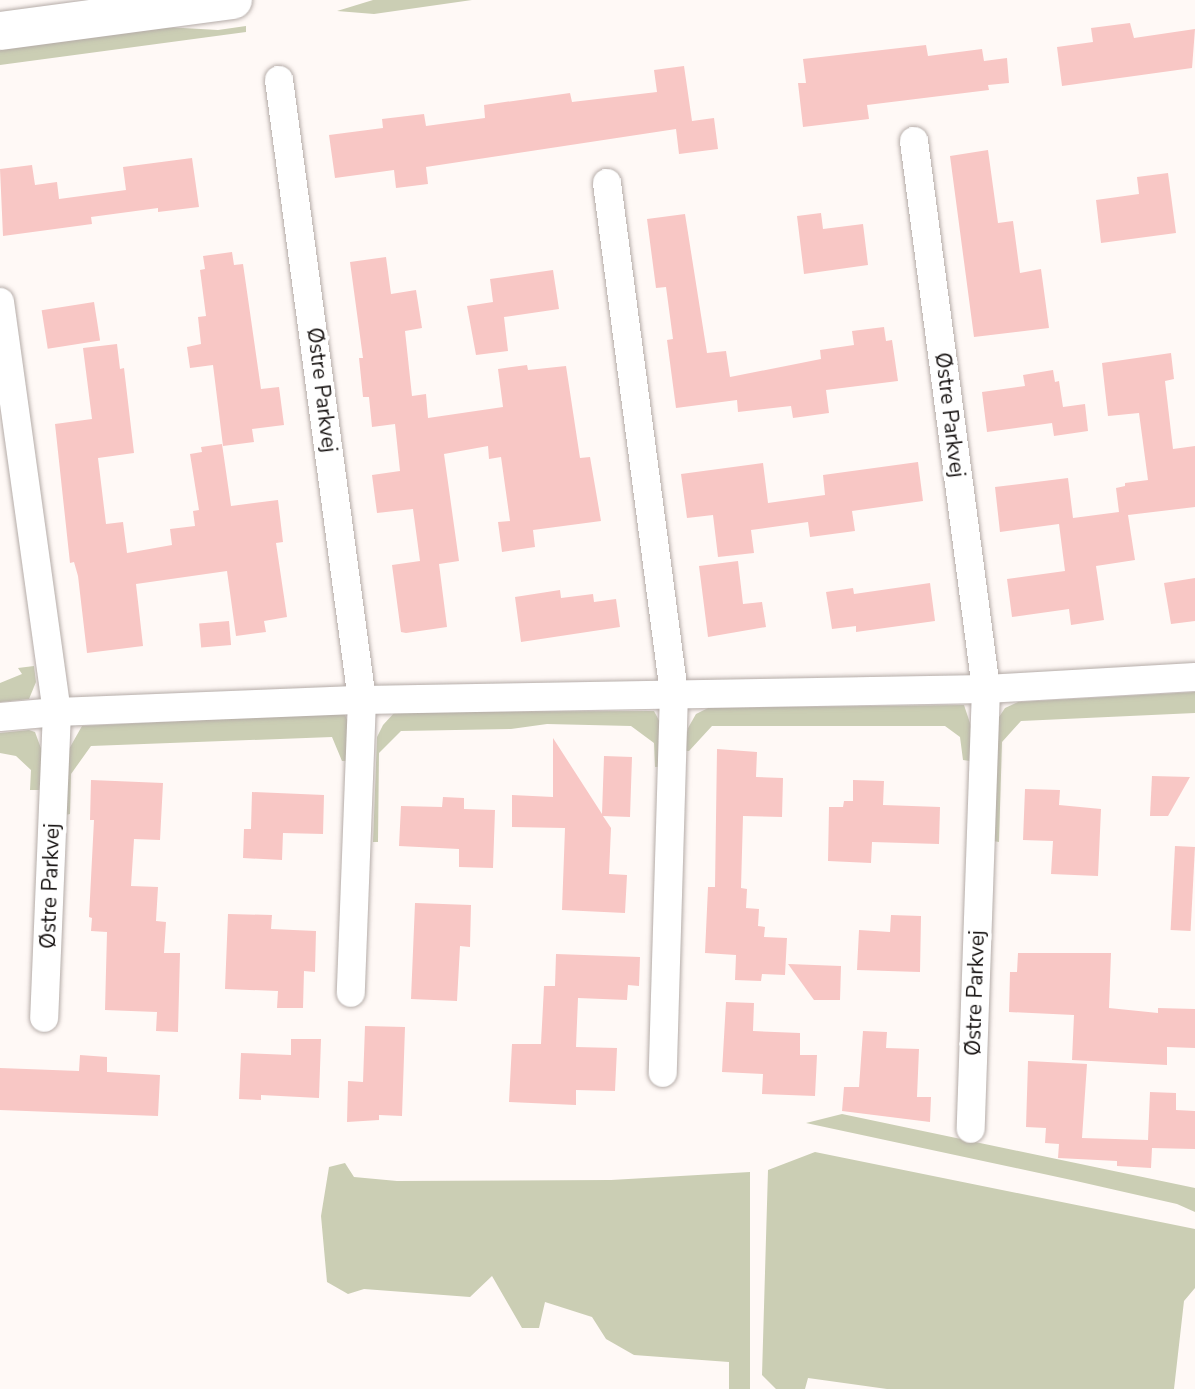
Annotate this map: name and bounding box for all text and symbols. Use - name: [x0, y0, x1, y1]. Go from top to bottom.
- street label: Østre Parkvej: [302, 326, 342, 454]
- street label: Østre Parkvej: [930, 351, 970, 479]
- street label: Østre Parkvej: [35, 823, 65, 949]
- street label: Østre Parkvej: [960, 930, 990, 1056]

